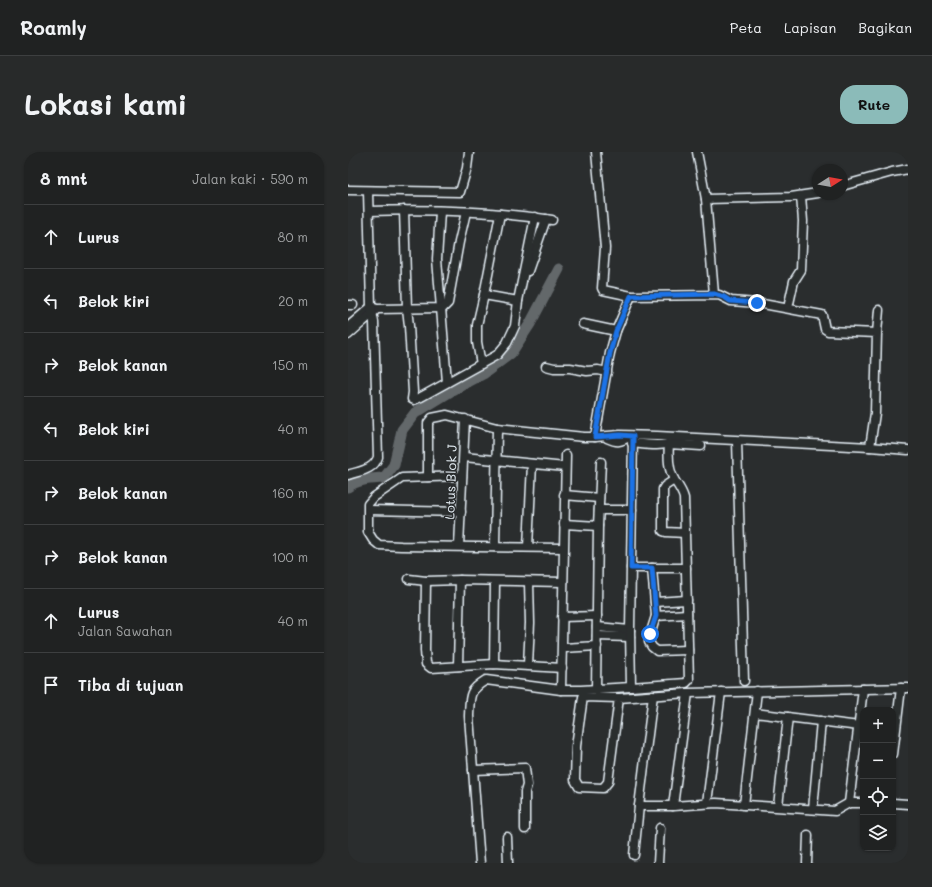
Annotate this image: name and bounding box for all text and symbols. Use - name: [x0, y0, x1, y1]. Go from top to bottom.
- text: Roamly: [20, 15, 87, 40]
- text: Peta: [730, 18, 762, 37]
- text: Lapisan: [784, 18, 836, 37]
- text: Bagikan: [858, 18, 912, 37]
- button: Rute: [840, 85, 908, 124]
- text: Lokasi kami: [24, 86, 187, 122]
- north arrow: [812, 164, 848, 200]
- text: 8 mnt: [40, 167, 87, 189]
- text: Jalan kaki · 590 m: [192, 170, 308, 187]
- icon: ahead: [40, 226, 62, 248]
- text: Lurus: [78, 227, 119, 247]
- text: 80 m: [278, 228, 308, 245]
- icon: left: [40, 290, 62, 312]
- text: Belok kiri: [78, 291, 150, 311]
- text: 20 m: [278, 292, 308, 309]
- route end: [748, 294, 766, 312]
- icon: right: [40, 354, 62, 376]
- text: Belok kanan: [78, 355, 167, 375]
- text: 150 m: [272, 356, 308, 373]
- icon: left: [40, 418, 62, 440]
- text: Belok kiri: [78, 419, 150, 439]
- text: 40 m: [278, 420, 308, 437]
- street label: Lotus Blok J: [440, 444, 460, 520]
- icon: right: [40, 482, 62, 504]
- text: Belok kanan: [78, 483, 167, 503]
- text: 160 m: [272, 484, 308, 501]
- icon: right: [40, 546, 62, 568]
- text: Belok kanan: [78, 547, 167, 567]
- text: 100 m: [272, 548, 308, 565]
- text: Lurus: [78, 602, 119, 622]
- icon: ahead: [40, 610, 62, 632]
- text: 40 m: [278, 612, 308, 629]
- text: Jalan Sawahan: [78, 622, 172, 639]
- route start: [641, 625, 659, 643]
- icon: arrive: [40, 674, 62, 696]
- text: Tiba di tujuan: [78, 675, 183, 695]
- map controls: [860, 707, 896, 851]
- button: +: [860, 707, 896, 743]
- button: −: [860, 743, 896, 779]
- button: locate: [860, 779, 896, 815]
- button: layers: [860, 815, 896, 851]

